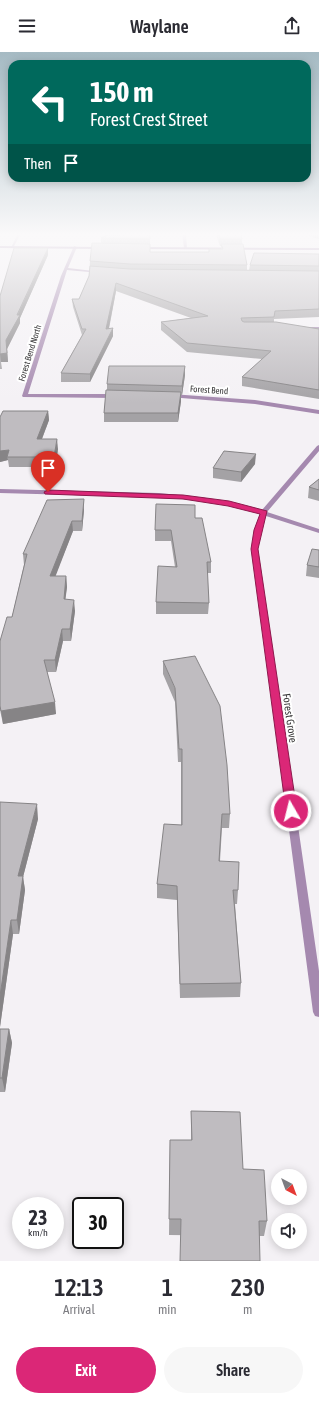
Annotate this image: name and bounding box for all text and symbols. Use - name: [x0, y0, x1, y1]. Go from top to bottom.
- icon: menu: [16, 15, 38, 37]
- icon: share: [281, 15, 303, 37]
- text: Waylane: [130, 16, 189, 37]
- icon: left: [24, 76, 76, 128]
- text: 150 m: [90, 76, 153, 108]
- text: Forest Crest Street: [90, 109, 208, 130]
- icon: arrive: [60, 152, 82, 174]
- text: Then: [24, 155, 52, 172]
- street label: Forest Bend North: [17, 323, 43, 383]
- street label: Forest Bend: [189, 384, 229, 396]
- pin: [31, 451, 65, 492]
- icon: arrive: [37, 457, 59, 479]
- street label: Forest Grove: [281, 693, 299, 743]
- position arrow: [270, 790, 312, 832]
- north arrow: [271, 1169, 307, 1205]
- map controls: [271, 1169, 307, 1249]
- speed limit sign: 30: [72, 1197, 124, 1249]
- text: 23: [29, 1206, 47, 1229]
- button: sound: [271, 1213, 307, 1249]
- text: km/h: [28, 1227, 48, 1238]
- text: 12:13: [54, 1274, 104, 1301]
- text: 1: [162, 1274, 173, 1301]
- text: 230: [231, 1274, 265, 1301]
- text: Arrival: [63, 1302, 95, 1317]
- text: min: [158, 1302, 177, 1317]
- text: m: [243, 1302, 252, 1317]
- button: Exit: [16, 1347, 156, 1393]
- button: Share: [164, 1347, 303, 1393]

